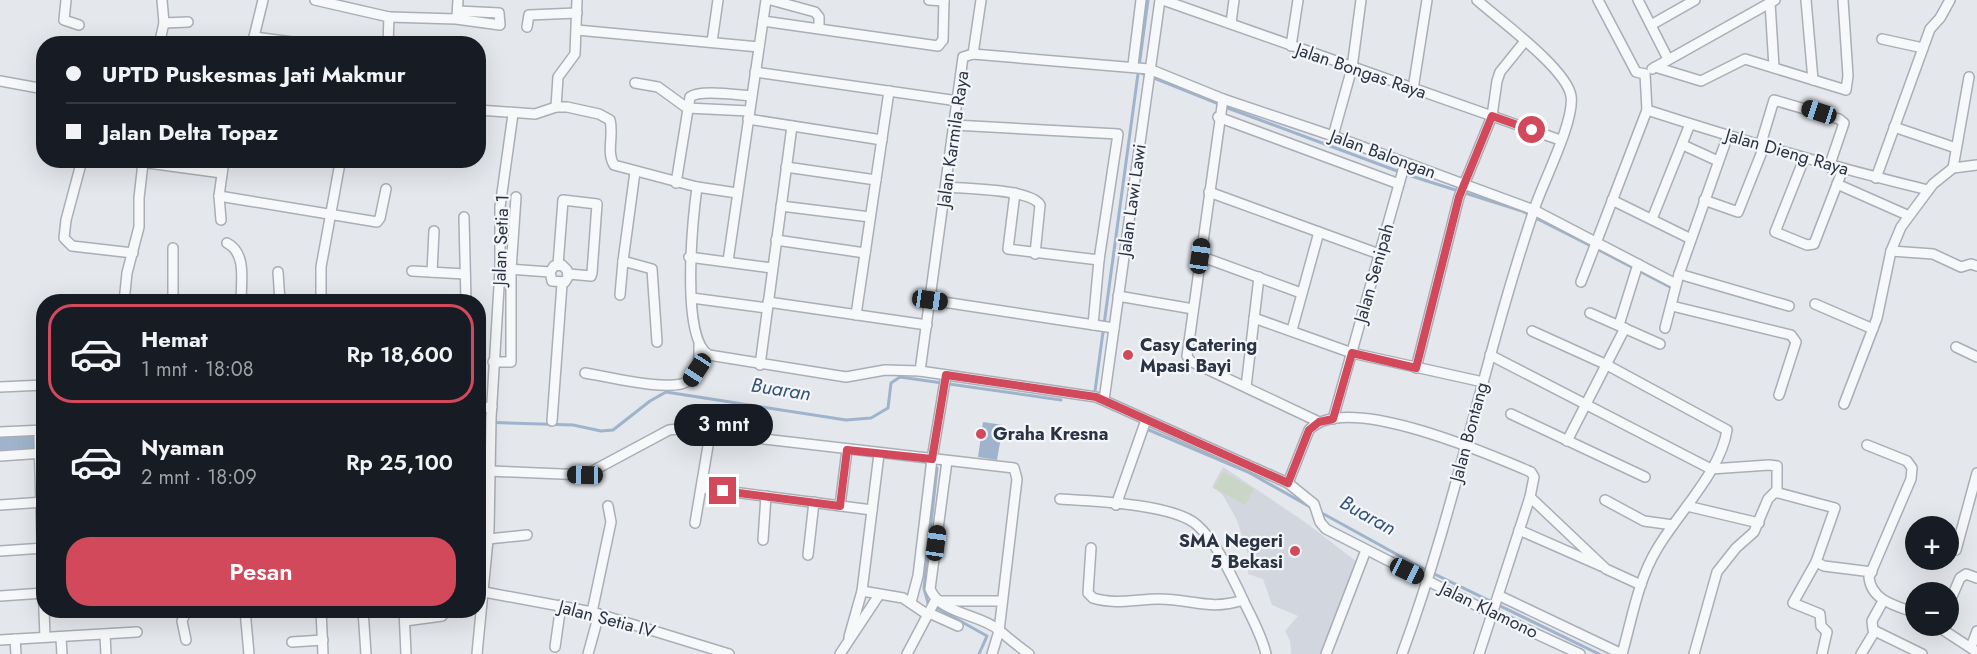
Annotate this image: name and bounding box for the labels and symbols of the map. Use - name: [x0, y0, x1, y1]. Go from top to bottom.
- street label: Jalan Bongas Raya: [1290, 36, 1430, 106]
- street label: Jalan Karmila Raya: [930, 69, 975, 211]
- car: [1799, 98, 1839, 126]
- route start: [1518, 116, 1545, 143]
- street label: Jalan Dieng Raya: [1720, 121, 1852, 182]
- street label: Jalan Balongan: [1324, 122, 1440, 185]
- street label: Jalan Lawi Lawi: [1111, 142, 1153, 260]
- street label: Jalan Setia 1: [486, 194, 516, 288]
- street label: Jalan Senipah: [1347, 220, 1401, 328]
- car: [1189, 237, 1211, 275]
- car: [911, 289, 949, 311]
- place label: Casy Catering Mpasi Bayi: [1140, 332, 1257, 379]
- marker: Casy Catering Mpasi Bayi: [1121, 348, 1135, 362]
- car: [680, 350, 714, 390]
- water label: Buaran: [749, 370, 813, 409]
- street label: Jalan Bontang: [1443, 379, 1495, 487]
- callout: 3 mnt: [674, 404, 772, 446]
- place label: Graha Kresna: [993, 421, 1108, 447]
- marker: Graha Kresna: [974, 427, 988, 441]
- car: [567, 466, 603, 484]
- route end: [709, 477, 736, 504]
- water label: Buaran: [1334, 488, 1401, 543]
- car: [925, 524, 947, 562]
- place label: SMA Negeri 5 Bekasi: [1179, 528, 1283, 575]
- marker: SMA Negeri 5 Bekasi: [1288, 544, 1302, 558]
- car: [1387, 555, 1427, 587]
- street label: Jalan Klamono: [1434, 574, 1543, 645]
- street label: Jalan Setia IV: [554, 593, 658, 644]

